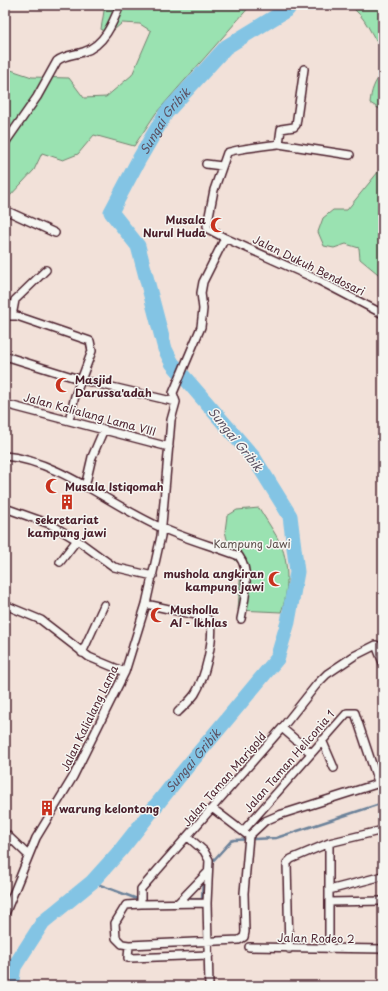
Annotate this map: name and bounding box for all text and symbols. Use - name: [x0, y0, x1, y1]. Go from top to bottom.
- water label: Sungai Gribik: [135, 83, 195, 158]
- place label: Musala Nurul Huda: [143, 211, 206, 241]
- mosque icon: Musala Nurul Huda: [209, 216, 227, 234]
- street label: Jalan Dukuh Bendosari: [250, 230, 368, 300]
- place label: Masjid Darussa'adah: [75, 371, 152, 401]
- mosque icon: Masjid Darussa'adah: [54, 376, 72, 394]
- street label: Jalan Kalialang Lama VIII: [22, 388, 158, 440]
- water label: Sungai Gribik: [204, 403, 268, 476]
- mosque icon: Musala Istiqomah: [44, 477, 62, 495]
- place label: Musala Istiqomah: [65, 478, 164, 495]
- building icon: sekretariat kampung jawi: [58, 493, 76, 511]
- place label: sekretariat kampung jawi: [28, 511, 106, 541]
- park label: Kampung Jawi: [213, 535, 291, 552]
- place label: mushola angkiran kampung jawi: [163, 565, 264, 595]
- mosque icon: mushola angkiran kampung jawi: [267, 570, 285, 588]
- place label: Musholla Al - Ikhlas: [170, 601, 227, 631]
- mosque icon: Musholla Al - Ikhlas: [149, 606, 167, 624]
- street label: Jalan Kalialang Lama: [56, 662, 122, 774]
- street label: Jalan Taman Heliconia 1: [240, 706, 338, 816]
- water label: Sungai Gribik: [161, 724, 225, 796]
- street label: Jalan Taman Marigold: [178, 728, 270, 830]
- building icon: warung kelontong: [38, 799, 56, 817]
- place label: warung kelontong: [59, 800, 160, 817]
- street label: Jalan Rodeo 2: [277, 929, 355, 947]

